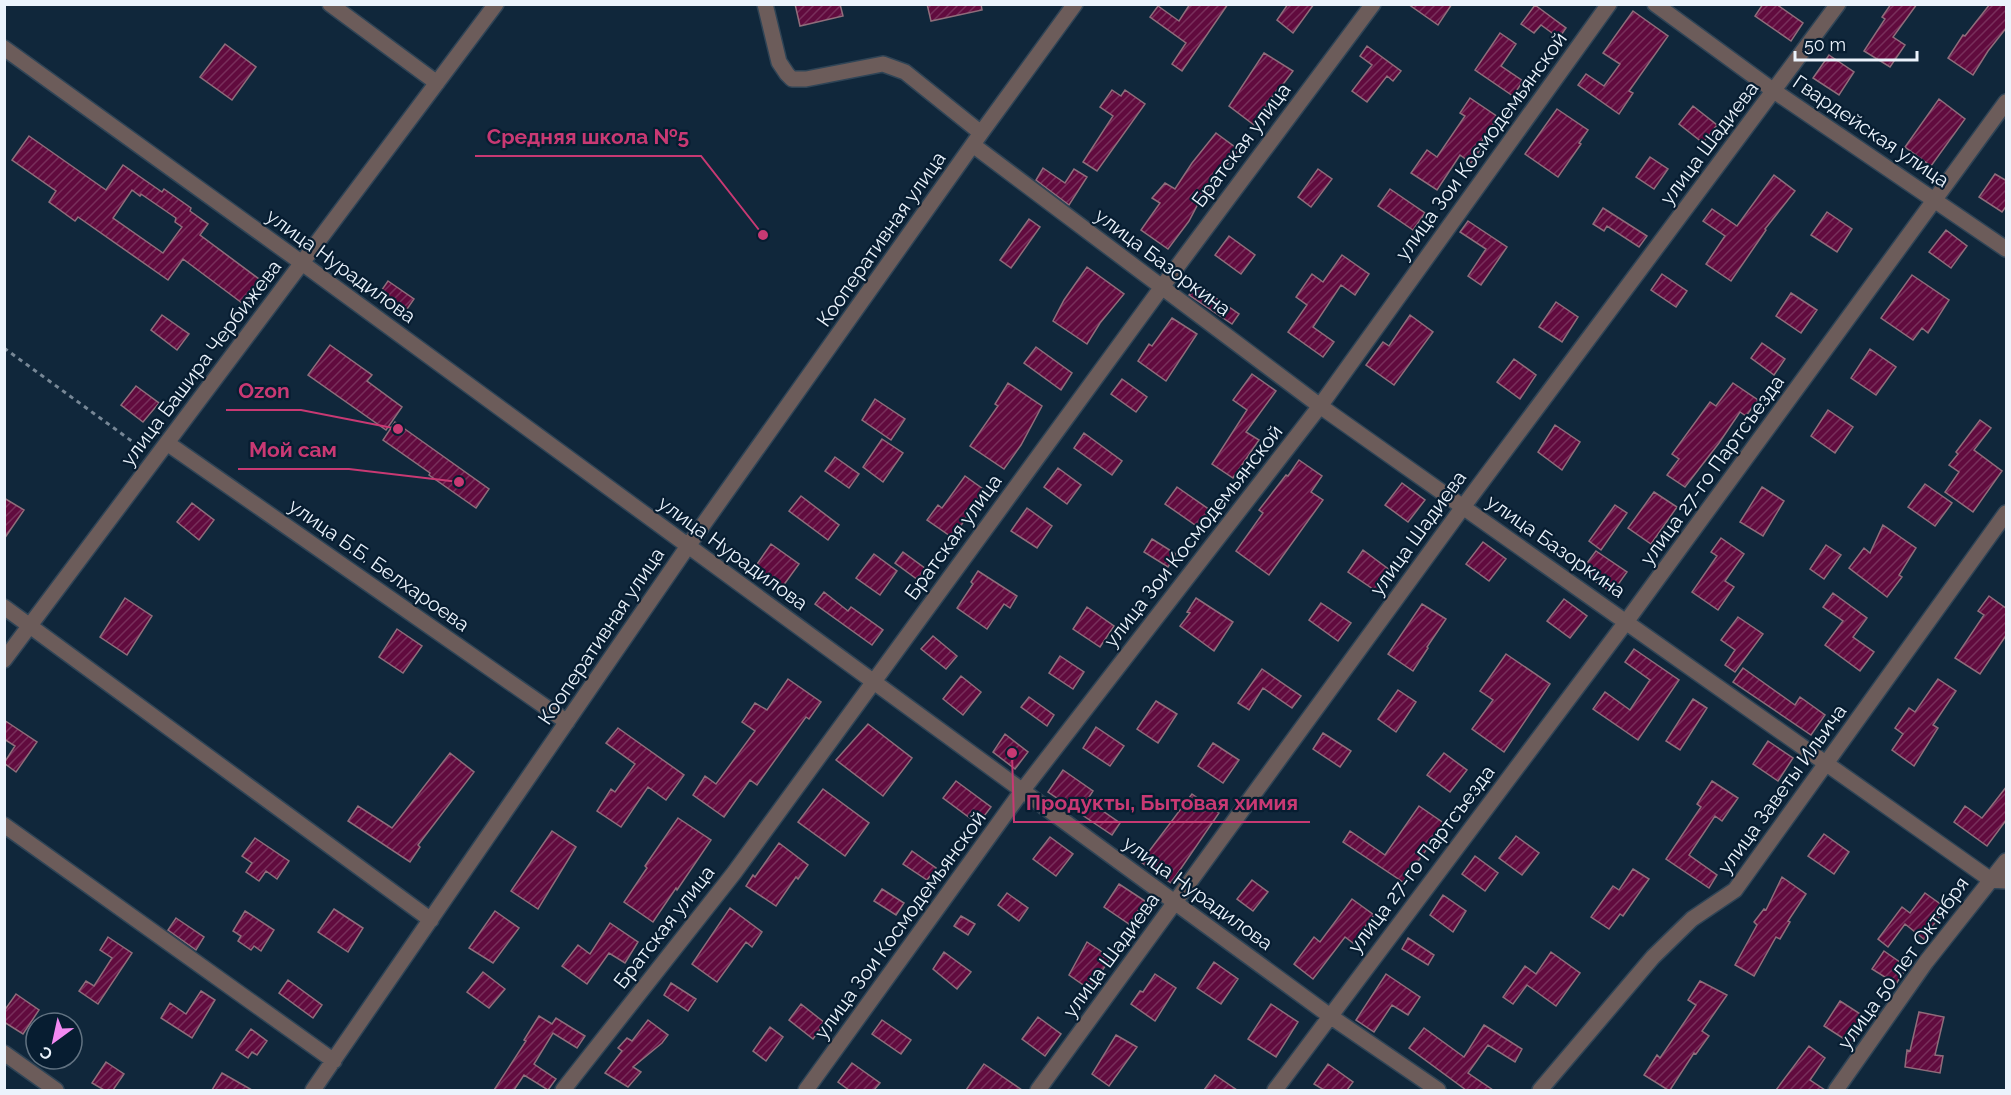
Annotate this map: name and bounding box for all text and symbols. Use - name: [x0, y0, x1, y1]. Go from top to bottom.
- scale bar: [1795, 24, 1916, 62]
- street label: улица Зои Космодемьянской: [1390, 27, 1572, 265]
- text: 50 m: [1804, 34, 1846, 55]
- street label: Гвардейская улица: [1788, 70, 1954, 192]
- street label: улица Шадиева: [1655, 77, 1763, 209]
- street label: Братская улица: [1186, 78, 1296, 212]
- callout: Средняя школа №5: [475, 117, 701, 156]
- text: Средняя школа №5: [487, 124, 689, 149]
- street label: Кооперативная улица: [811, 147, 951, 331]
- street label: улица Базоркина: [1090, 203, 1236, 321]
- street label: улица Нурадилова: [262, 204, 420, 328]
- street label: улица Башира Чербижева: [116, 255, 286, 471]
- street label: улица 27-го Партсъезда: [1635, 370, 1789, 570]
- callout: Ozon: [226, 371, 301, 410]
- text: Ozon: [238, 378, 290, 403]
- street label: улица Зои Космодемьянской: [1099, 420, 1287, 652]
- callout: Мой сам: [238, 430, 349, 469]
- text: Мой сам: [249, 437, 337, 462]
- street label: улица Шадиева: [1365, 466, 1471, 600]
- street label: Братская улица: [899, 470, 1007, 604]
- street label: улица Базоркина: [1482, 489, 1630, 603]
- street label: улица Нурадилова: [654, 491, 812, 615]
- street label: улица Б.Б. Белхароева: [284, 493, 474, 637]
- street label: Кооперативная улица: [533, 543, 669, 729]
- street label: улица Заветы Ильича: [1712, 700, 1852, 878]
- street label: улица 27-го Партсъезда: [1343, 760, 1499, 958]
- callout: Продукты, Бытовая химия: [1014, 783, 1310, 822]
- text: Продукты, Бытовая химия: [1026, 790, 1298, 815]
- street label: улица Зои Космодемьянской: [809, 806, 991, 1044]
- street label: улица Нурадилова: [1119, 831, 1277, 955]
- street label: Братская улица: [609, 861, 719, 993]
- street label: улица 50 лет Октября: [1832, 872, 1974, 1054]
- street label: улица Шадиева: [1058, 888, 1164, 1022]
- north arrow: [24, 1011, 84, 1071]
- text: С: [36, 1042, 56, 1064]

